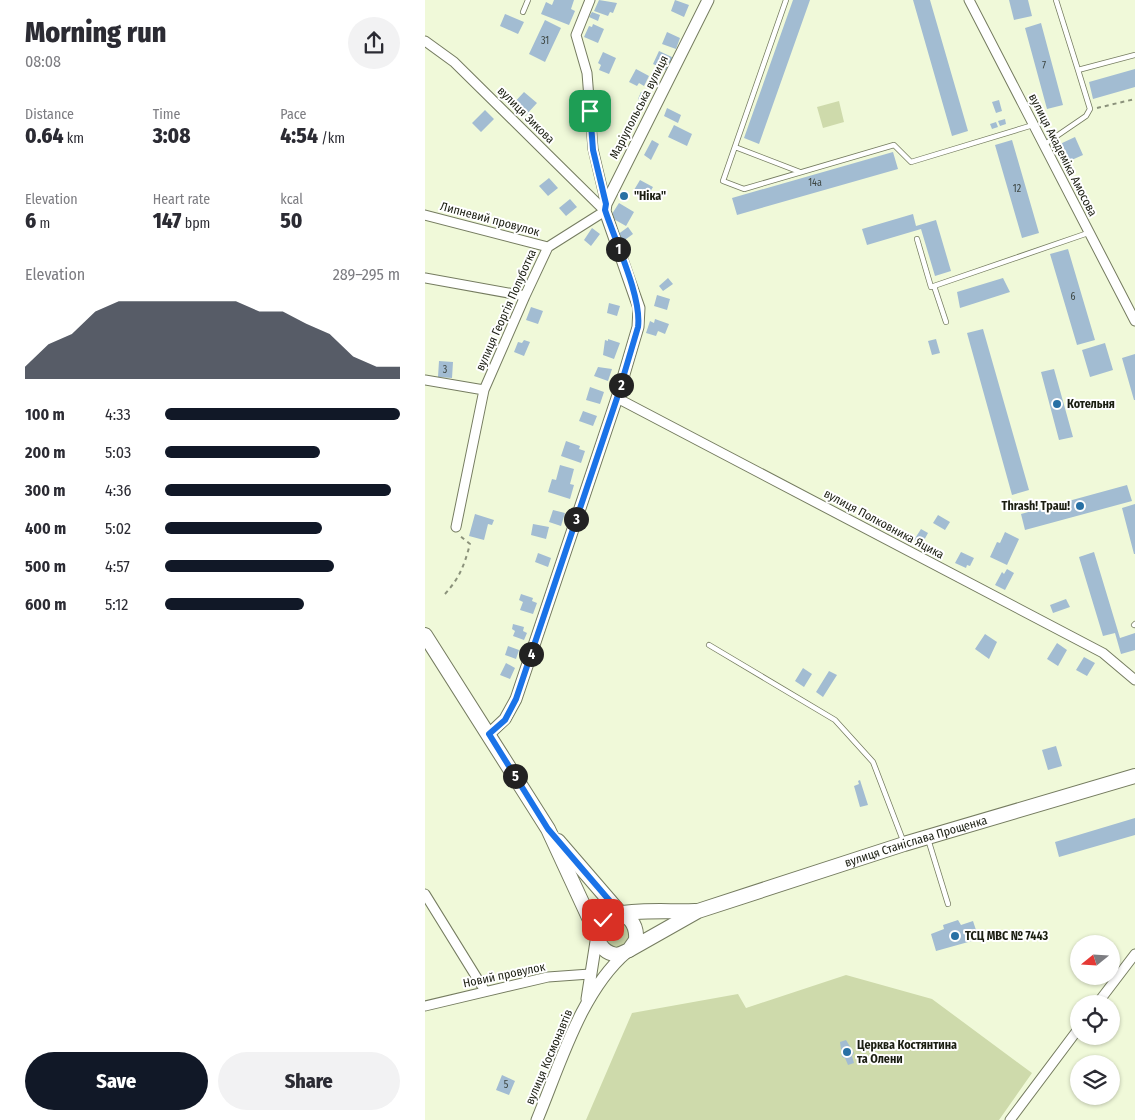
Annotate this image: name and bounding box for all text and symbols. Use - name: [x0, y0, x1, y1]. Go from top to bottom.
- text: Morning run: [25, 16, 166, 49]
- button: share: [348, 17, 400, 69]
- house number: 31: [541, 35, 549, 47]
- text: 08:08: [25, 52, 61, 71]
- street label: Маріупольська вулиця: [607, 53, 671, 161]
- house number: 7: [1042, 60, 1046, 72]
- street label: вулиця Зикова: [495, 84, 557, 146]
- pin: [569, 90, 611, 132]
- street label: вулиця Академіка Амосова: [1026, 91, 1100, 219]
- icon: arrive: [576, 97, 604, 125]
- text: Distance: [25, 106, 74, 123]
- text: Time: [153, 106, 180, 123]
- text: Pace: [280, 106, 306, 123]
- text: 0.64: [25, 123, 63, 149]
- text: 3:08: [153, 123, 191, 149]
- text: 4:54: [280, 123, 318, 149]
- text: km: [63, 130, 84, 147]
- text: /km: [318, 130, 345, 147]
- house number: 14а: [808, 177, 822, 189]
- house number: 12: [1013, 183, 1022, 195]
- place label: "Ніка": [634, 189, 666, 203]
- marker: "Ніка": [618, 190, 630, 202]
- text: Elevation: [25, 191, 78, 208]
- text: Heart rate: [153, 191, 210, 208]
- text: kcal: [280, 191, 303, 208]
- street label: Липневий провулок: [439, 199, 542, 239]
- text: 6: [25, 208, 36, 234]
- text: 147: [153, 208, 181, 234]
- text: 50: [280, 208, 302, 234]
- text: m: [36, 215, 50, 232]
- text: bpm: [181, 215, 210, 232]
- pin: 1: [605, 236, 631, 262]
- text: 1: [616, 241, 621, 258]
- street label: вулиця Георгія Полуботка: [473, 247, 539, 373]
- text: Elevation: [25, 265, 85, 284]
- text: 289–295 m: [333, 265, 400, 284]
- house number: 6: [1071, 291, 1076, 303]
- house number: 3: [443, 364, 448, 376]
- pin: 2: [609, 372, 633, 398]
- text: 2: [618, 377, 625, 394]
- place label: Котельня: [1067, 397, 1115, 411]
- marker: Котельня: [1051, 398, 1063, 410]
- text: 100 m: [25, 405, 65, 424]
- text: 4:33: [105, 405, 131, 424]
- text: 200 m: [25, 443, 65, 462]
- text: 5:03: [105, 443, 131, 462]
- text: 300 m: [25, 481, 66, 500]
- text: 4:36: [105, 481, 131, 500]
- street label: вулиця Полковника Яцика: [822, 486, 947, 562]
- place label: Thrash! Траш!: [1002, 499, 1070, 513]
- marker: Thrash! Траш!: [1074, 500, 1086, 512]
- pin: 3: [563, 506, 589, 532]
- text: 3: [573, 511, 580, 528]
- text: 400 m: [25, 519, 66, 538]
- text: 5:02: [105, 519, 131, 538]
- text: 500 m: [25, 557, 66, 576]
- text: 4:57: [105, 557, 130, 576]
- text: 600 m: [25, 595, 66, 614]
- text: 5:12: [105, 595, 128, 614]
- pin: 4: [519, 642, 543, 666]
- text: 4: [528, 646, 535, 663]
- pin: 5: [503, 764, 527, 788]
- text: 5: [512, 768, 519, 785]
- street label: вулиця Станіслава Прощенка: [843, 813, 989, 870]
- pin: [582, 899, 624, 941]
- icon: check: [589, 906, 617, 934]
- place label: ТСЦ МВС № 7443: [965, 929, 1049, 943]
- marker: ТСЦ МВС № 7443: [949, 930, 961, 942]
- north arrow: [1070, 935, 1120, 985]
- map controls: [1070, 935, 1120, 1105]
- street label: Новий провулок: [462, 959, 547, 991]
- button: locate: [1070, 995, 1120, 1045]
- street label: вулиця Космонавтів: [523, 1007, 575, 1107]
- place label: Церква Костянтина та Олени: [857, 1038, 957, 1066]
- marker: Церква Костянтина та Олени: [841, 1046, 853, 1058]
- button: Save: [25, 1052, 208, 1110]
- button: Share: [218, 1052, 400, 1110]
- button: layers: [1070, 1055, 1120, 1105]
- house number: 5: [504, 1079, 509, 1091]

